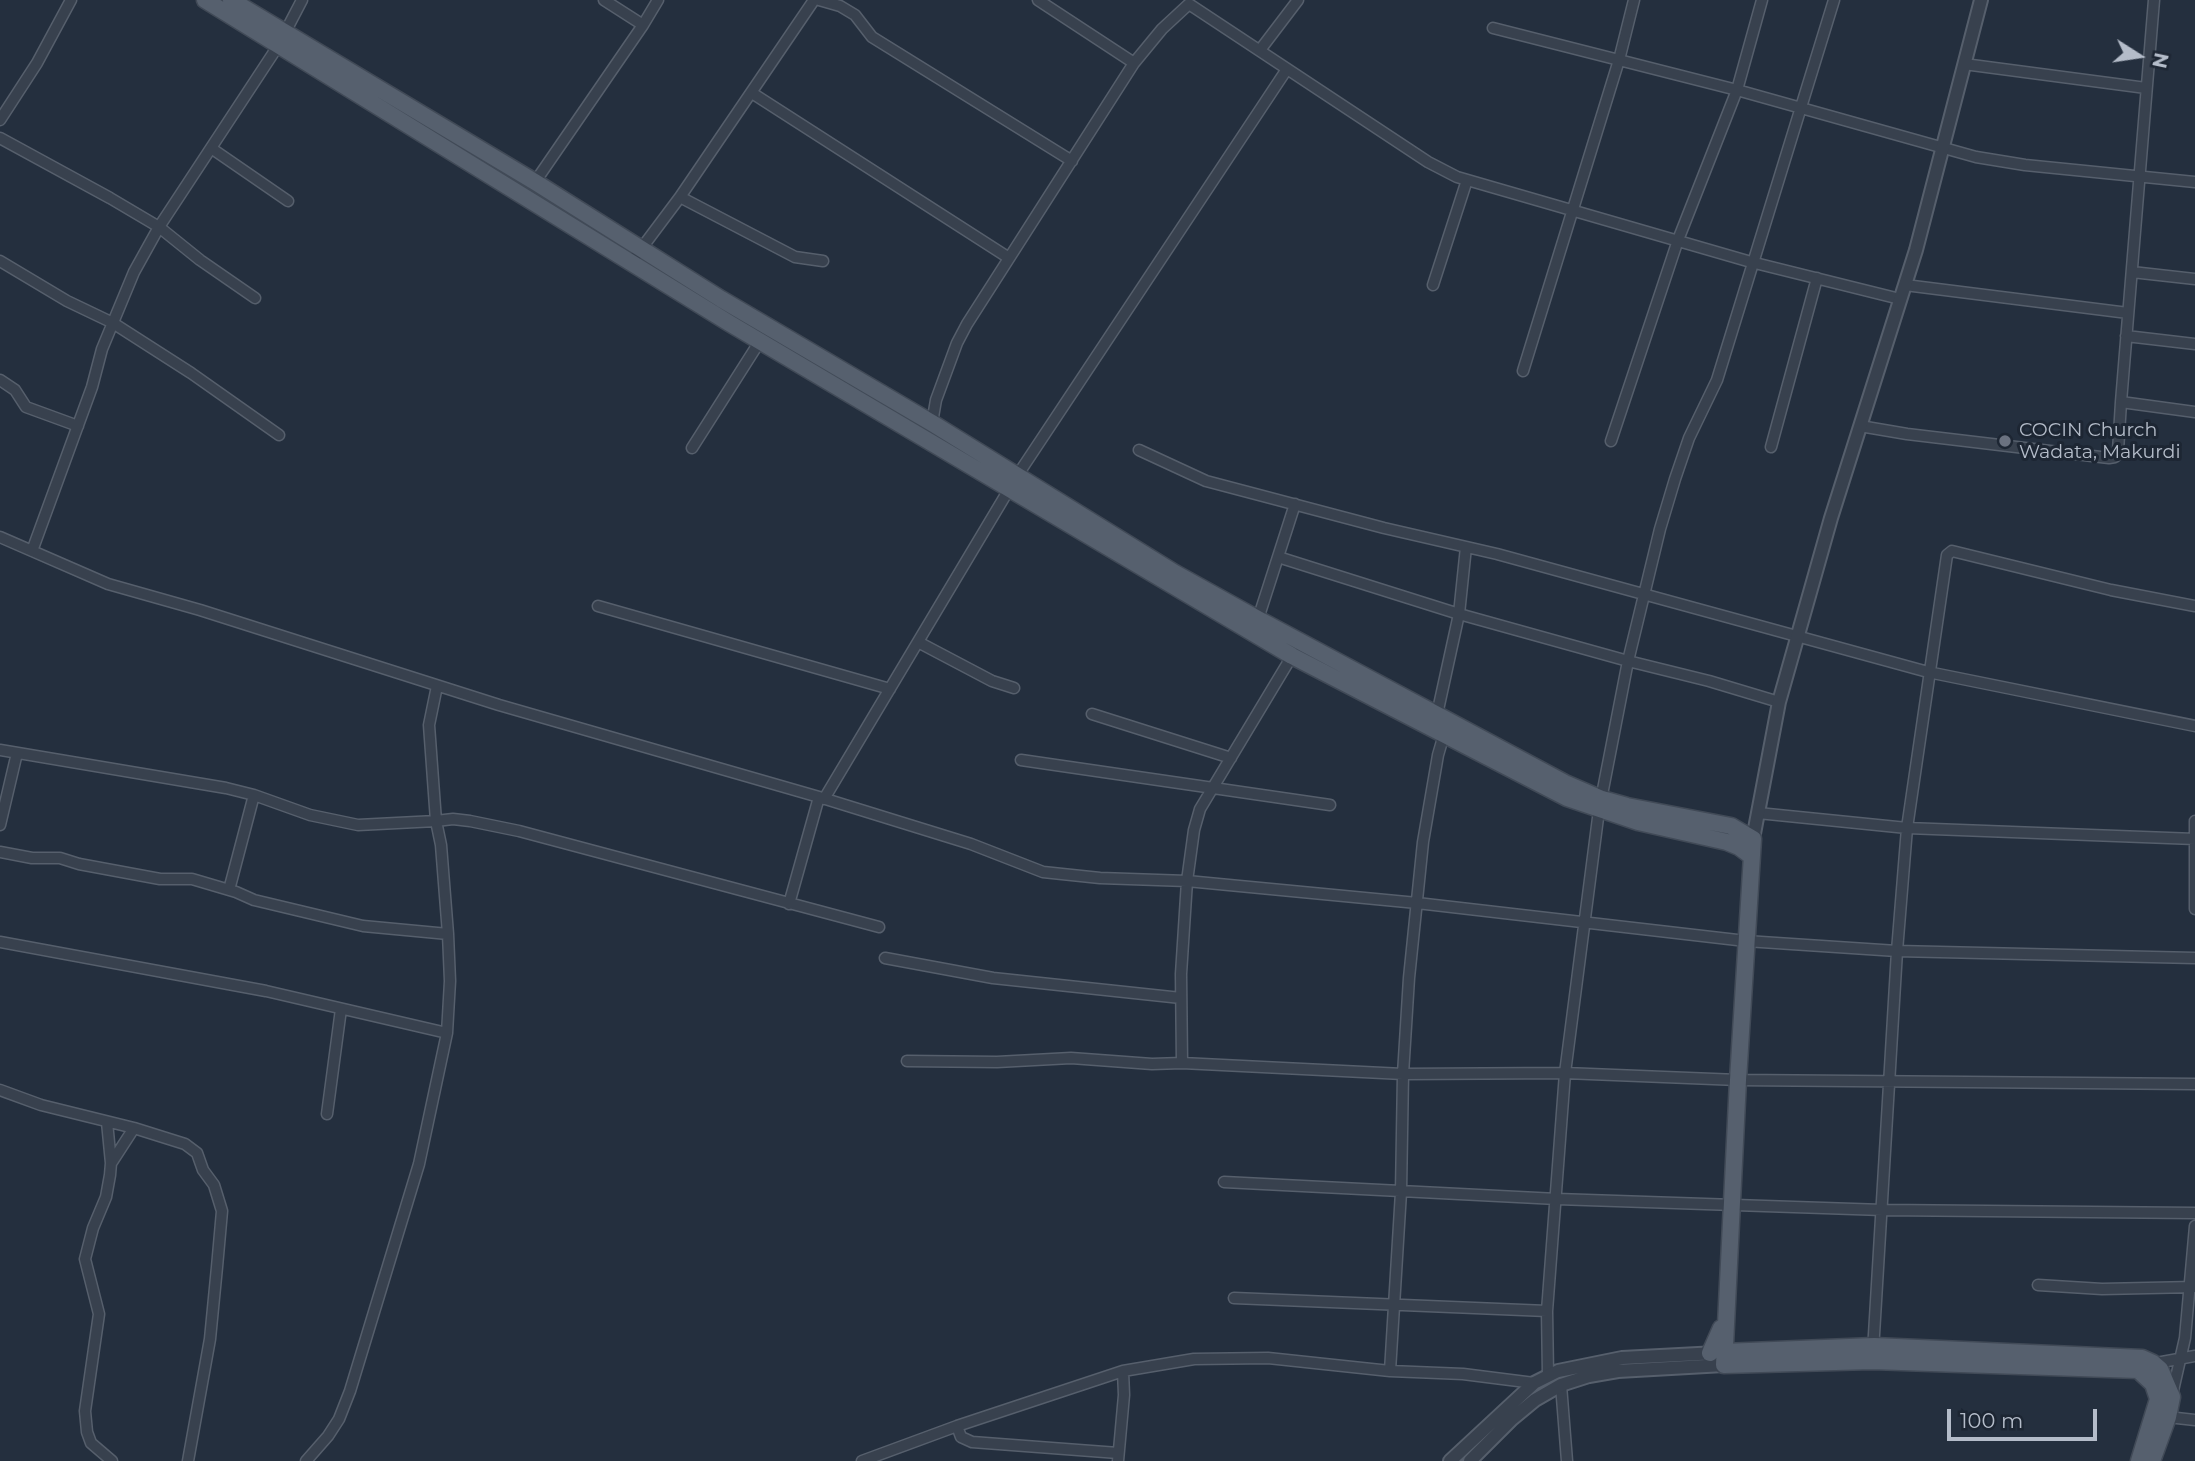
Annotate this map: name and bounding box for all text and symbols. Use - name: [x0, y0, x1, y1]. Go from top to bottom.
- north arrow: [2104, 21, 2174, 91]
- text: N: [2147, 51, 2173, 70]
- place label: COCIN Church Wadata, Makurdi: [2019, 419, 2181, 463]
- marker: COCIN Church Wadata, Makurdi: [1997, 433, 2013, 449]
- scale bar: [1950, 1394, 2100, 1438]
- text: 100 m: [1960, 1408, 2023, 1433]

